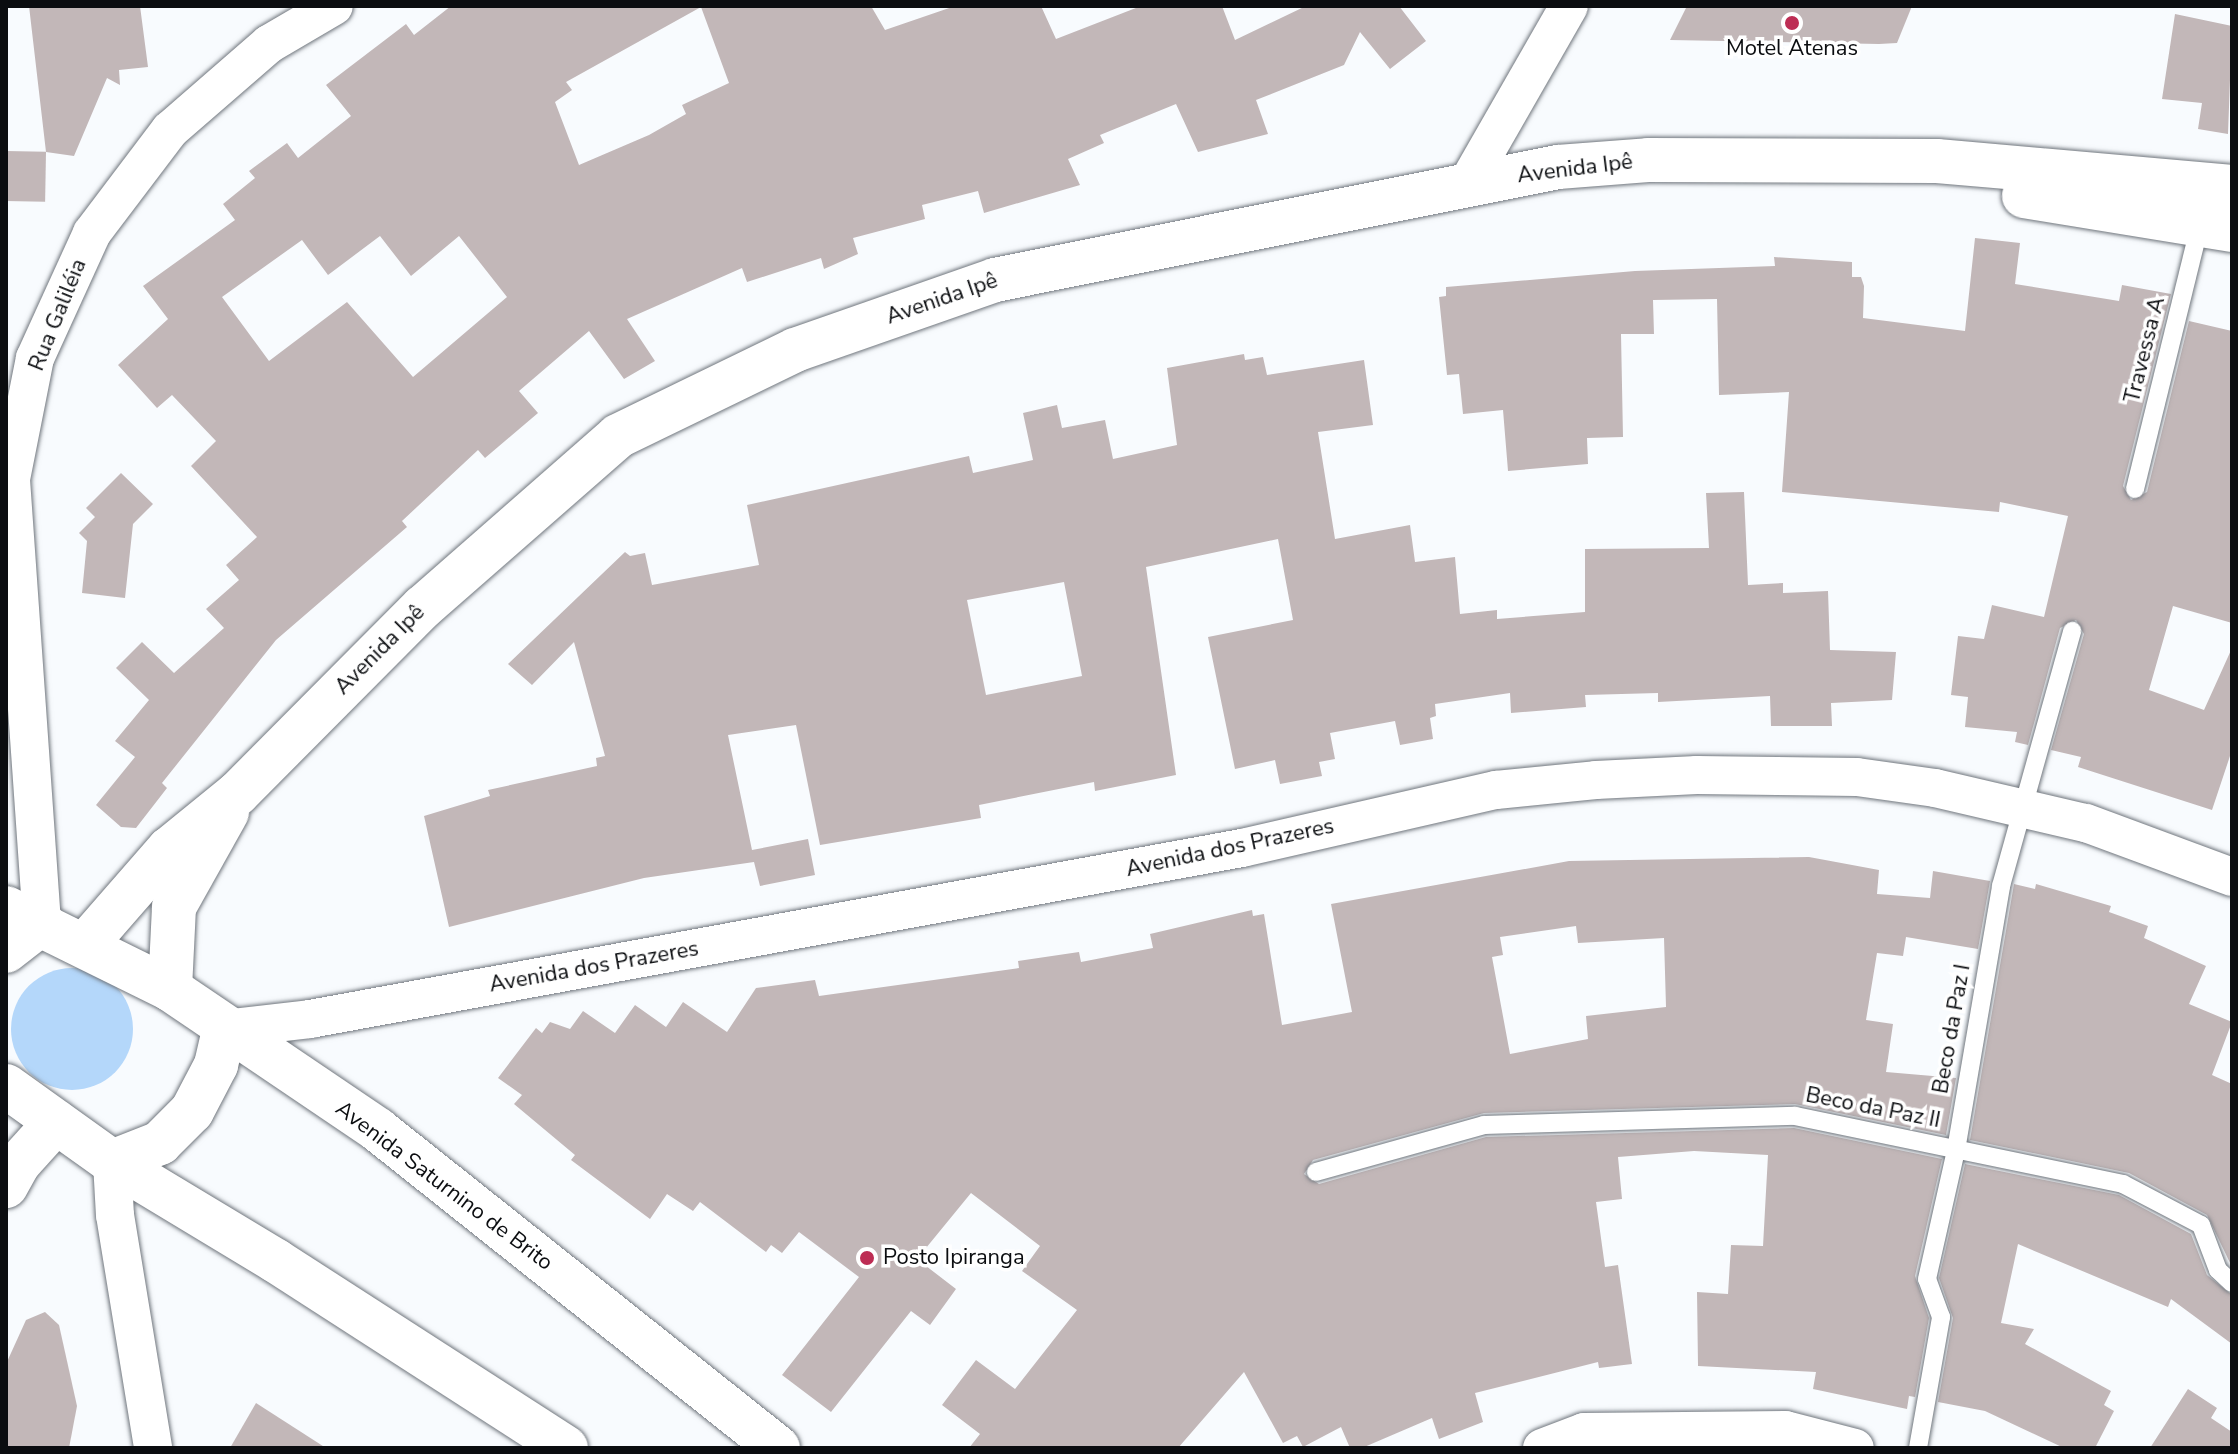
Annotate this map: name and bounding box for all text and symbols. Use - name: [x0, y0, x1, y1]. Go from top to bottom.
- marker: Motel Atenas: [1783, 14, 1801, 32]
- place label: Motel Atenas: [1726, 36, 1858, 62]
- street label: Avenida Ipê: [1516, 149, 1634, 189]
- street label: Rua Galiléia: [24, 255, 92, 375]
- street label: Avenida Ipê: [883, 268, 1001, 330]
- street label: Travessa A: [2119, 294, 2171, 406]
- street label: Avenida Ipê: [330, 600, 430, 700]
- street label: Avenida dos Prazeres: [1123, 813, 1337, 883]
- street label: Avenida dos Prazeres: [487, 936, 701, 998]
- street label: Beco da Paz I: [1928, 962, 1976, 1096]
- street label: Beco da Paz II: [1803, 1082, 1943, 1134]
- street label: Avenida Saturnino de Brito: [330, 1096, 558, 1276]
- place label: Posto Ipiranga: [883, 1245, 1025, 1271]
- marker: Posto Ipiranga: [858, 1249, 876, 1267]

